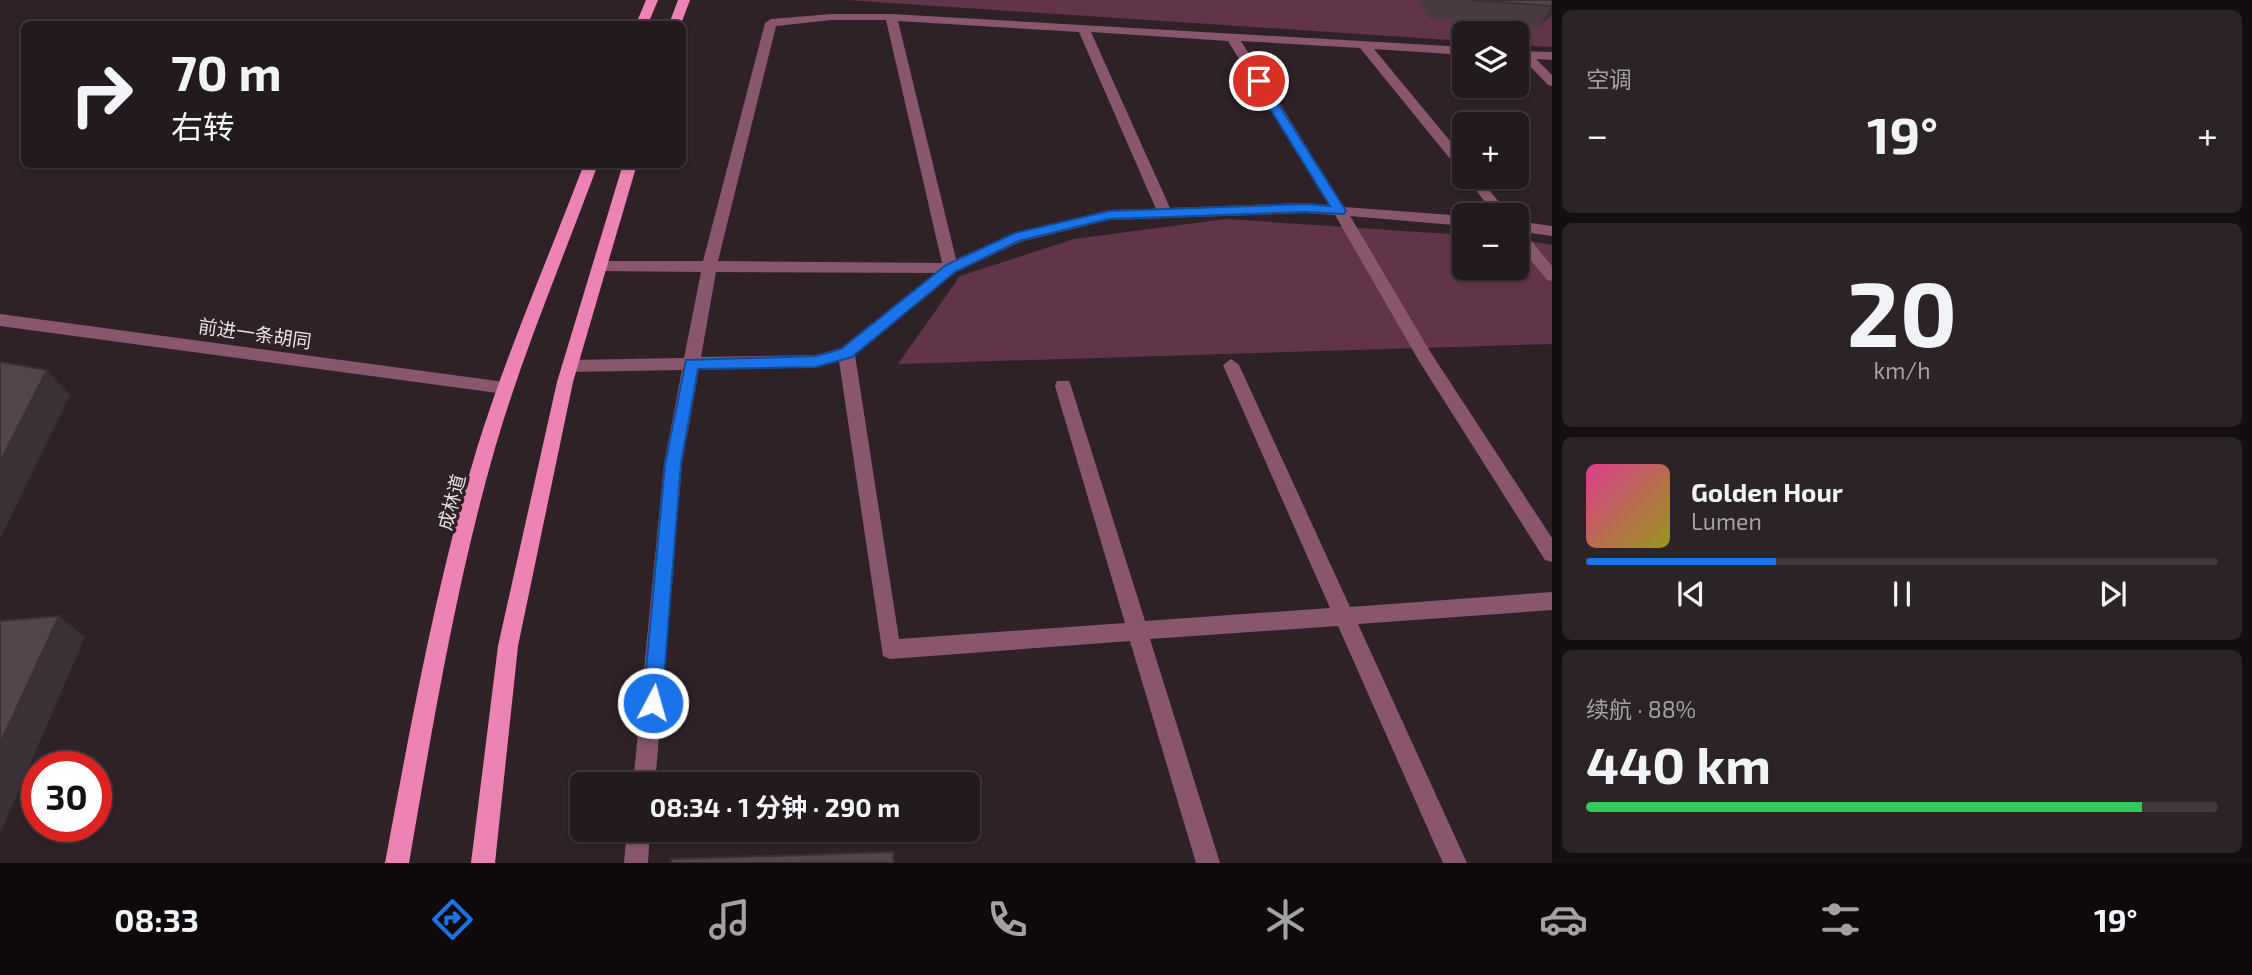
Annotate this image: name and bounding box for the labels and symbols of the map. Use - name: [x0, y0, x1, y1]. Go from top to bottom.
- pin: [1229, 51, 1289, 111]
- street label: 前进一条胡同: [197, 314, 313, 352]
- street label: 成林道: [433, 471, 469, 533]
- position arrow: [616, 666, 690, 740]
- speed limit sign: 30: [21, 751, 112, 842]

